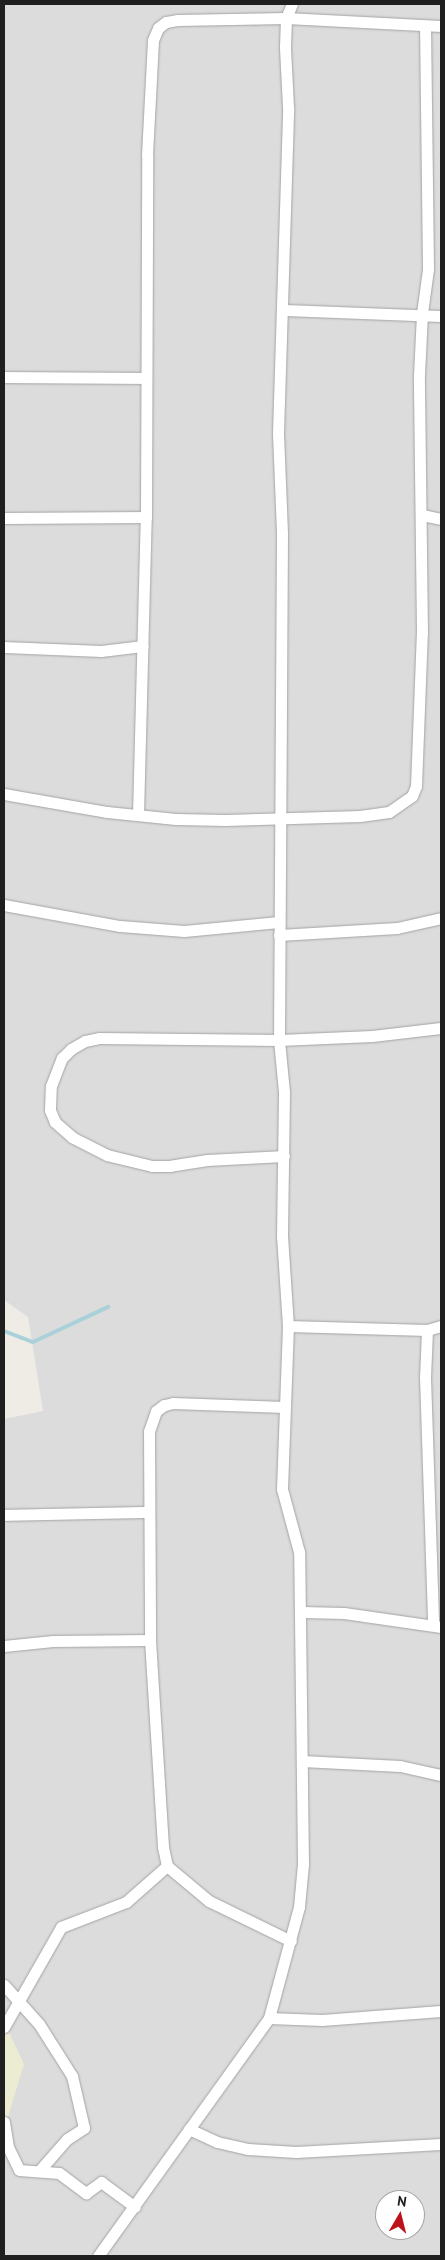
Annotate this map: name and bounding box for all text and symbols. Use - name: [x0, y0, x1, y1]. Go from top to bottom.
- north arrow: [375, 2190, 425, 2240]
- text: N: [396, 2192, 408, 2211]

